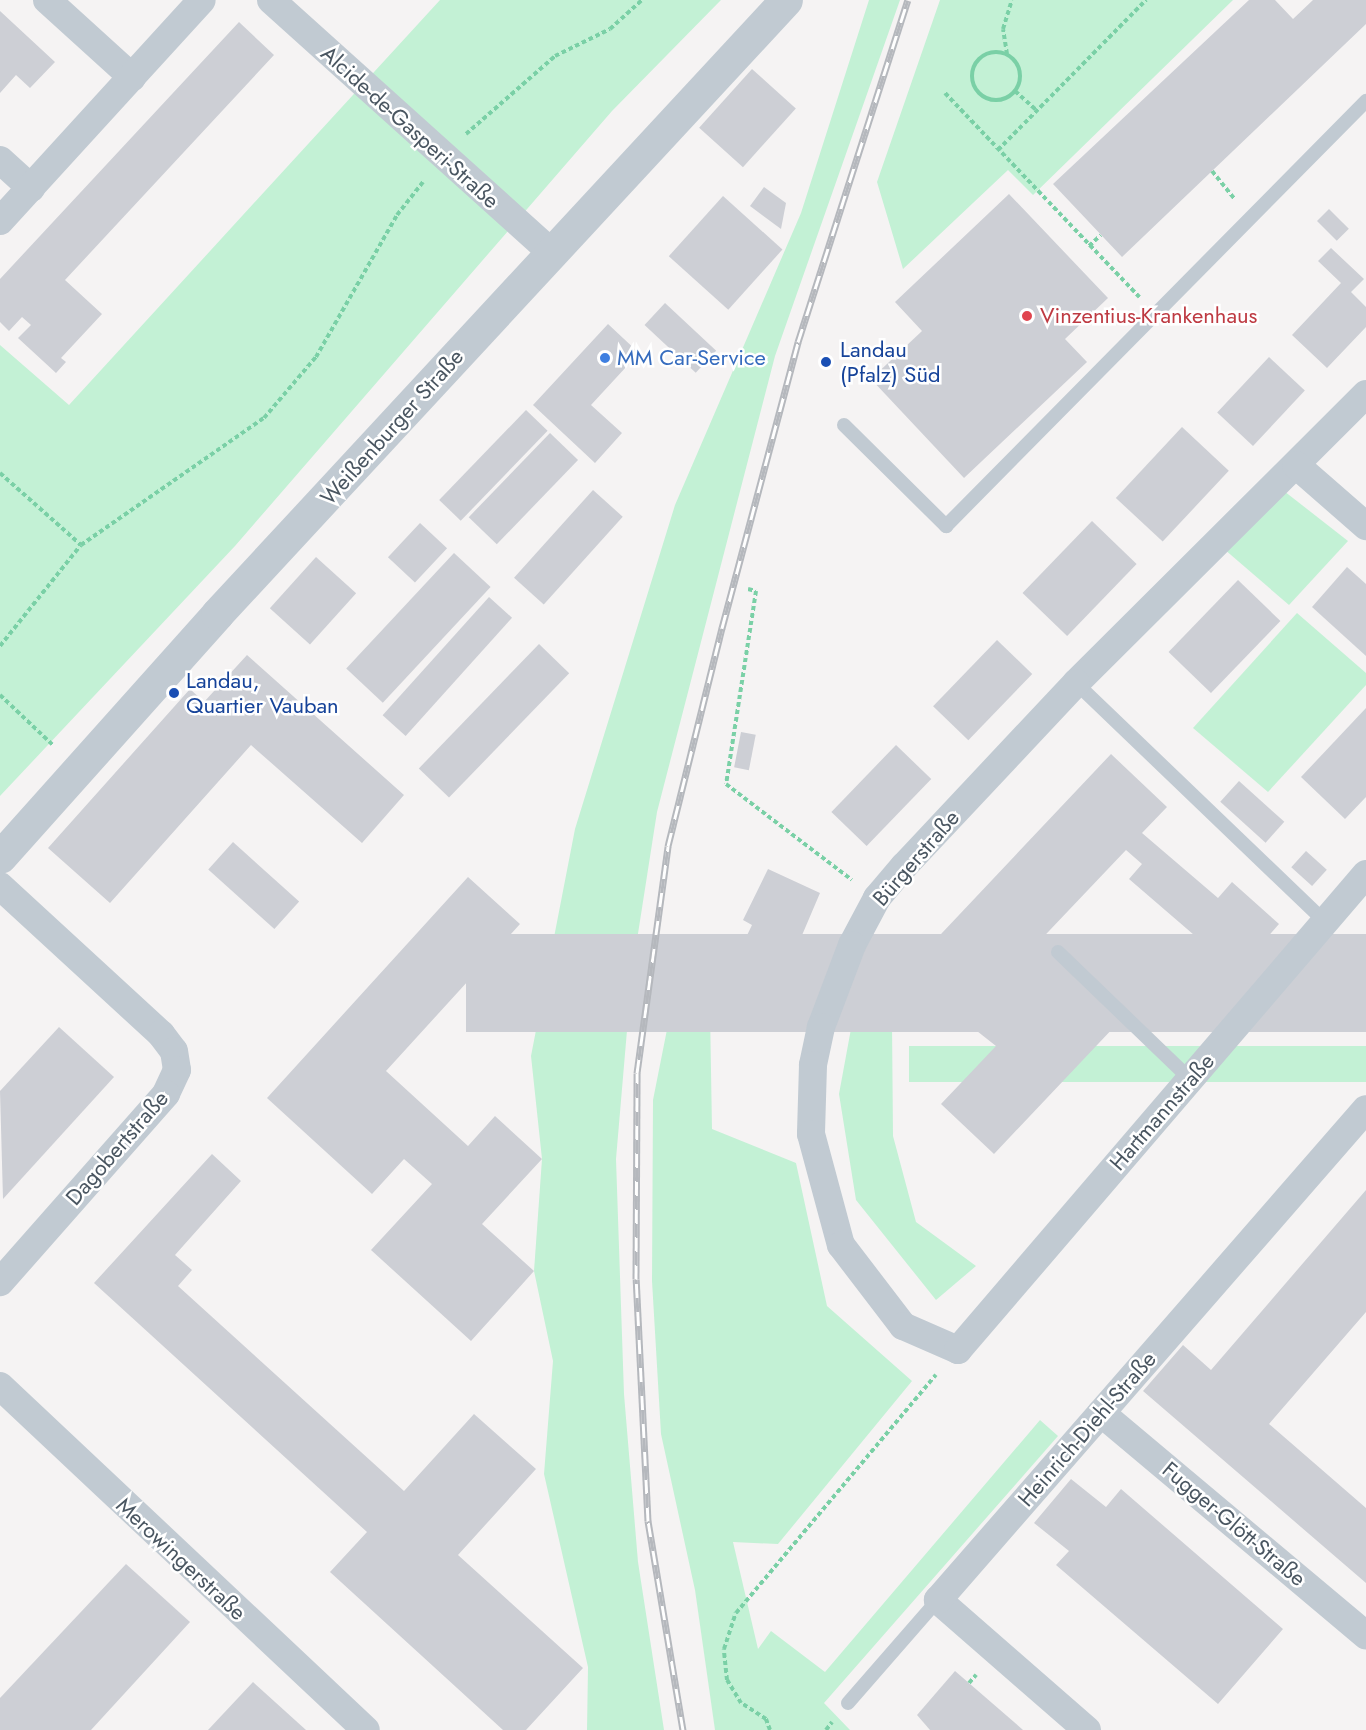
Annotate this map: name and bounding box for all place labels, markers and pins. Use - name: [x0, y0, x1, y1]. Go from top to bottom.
- place label: Vinzentius-Krankenhaus: [1040, 303, 1257, 329]
- marker: Vinzentius-Krankenhaus: [1018, 307, 1036, 325]
- place label: Landau (Pfalz) Süd: [840, 336, 940, 388]
- place label: MM Car-Service: [617, 345, 766, 371]
- marker: MM Car-Service: [598, 351, 612, 365]
- marker: Landau (Pfalz) Süd: [817, 353, 835, 371]
- place label: Landau, Quartier Vauban: [186, 667, 339, 718]
- marker: Landau, Quartier Vauban: [167, 686, 181, 700]

